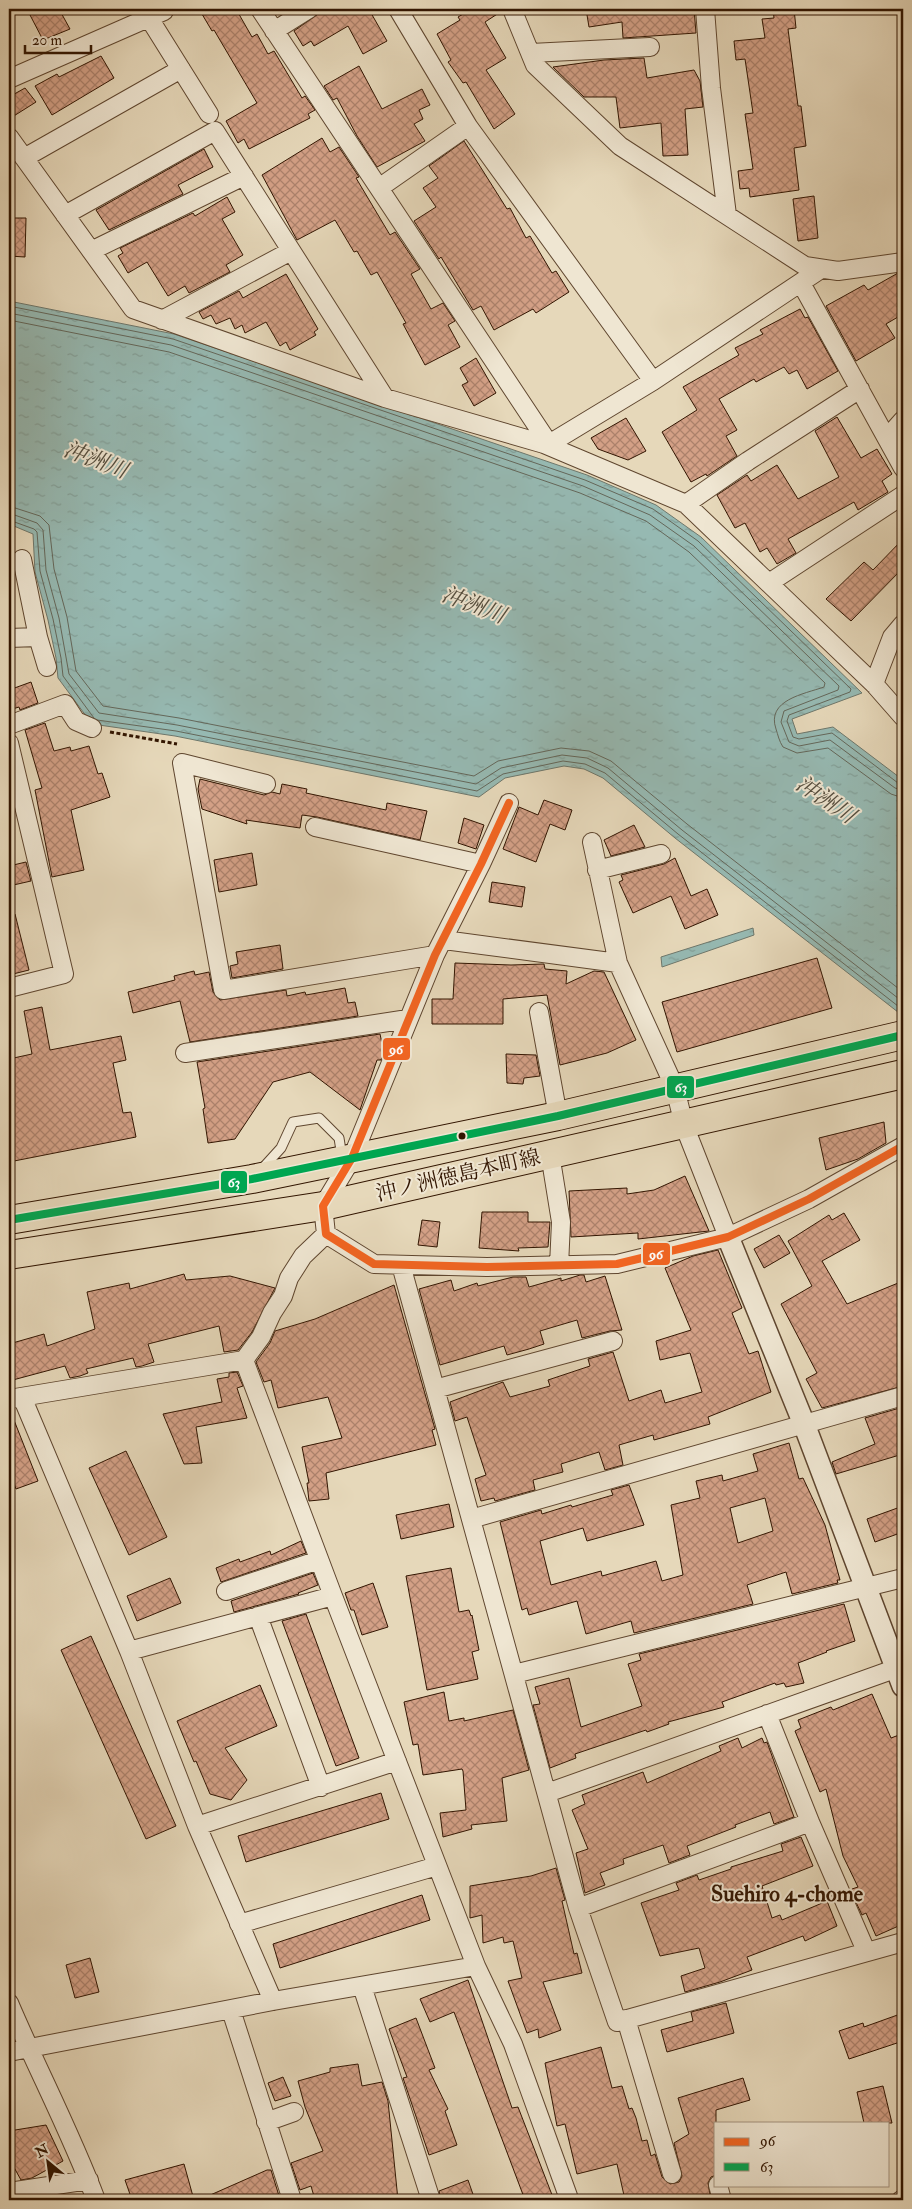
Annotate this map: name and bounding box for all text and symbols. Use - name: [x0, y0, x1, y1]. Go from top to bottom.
- scale bar: [25, 22, 91, 54]
- text: 20 m: [32, 31, 62, 50]
- water label: 沖洲川: [60, 435, 133, 486]
- water label: 沖洲川: [438, 580, 511, 631]
- water label: 沖洲川: [790, 770, 862, 831]
- line badge: 96: [382, 1037, 411, 1061]
- text: 96: [387, 1041, 404, 1058]
- line badge: 63: [666, 1075, 695, 1099]
- text: 63: [675, 1079, 687, 1096]
- unlabelled marker: [457, 1131, 467, 1141]
- street label: 沖ノ洲徳島本町線: [373, 1143, 543, 1208]
- line badge: 63: [220, 1170, 248, 1194]
- text: 63: [228, 1174, 240, 1191]
- line badge: 96: [642, 1242, 671, 1266]
- text: 96: [647, 1246, 664, 1263]
- district label: Suehiro 4-chome: [711, 1880, 864, 1908]
- legend: [714, 2122, 890, 2186]
- text: 96: [759, 2132, 777, 2151]
- north arrow: [22, 2136, 72, 2186]
- text: N: [31, 2140, 52, 2162]
- text: 63: [760, 2158, 773, 2177]

